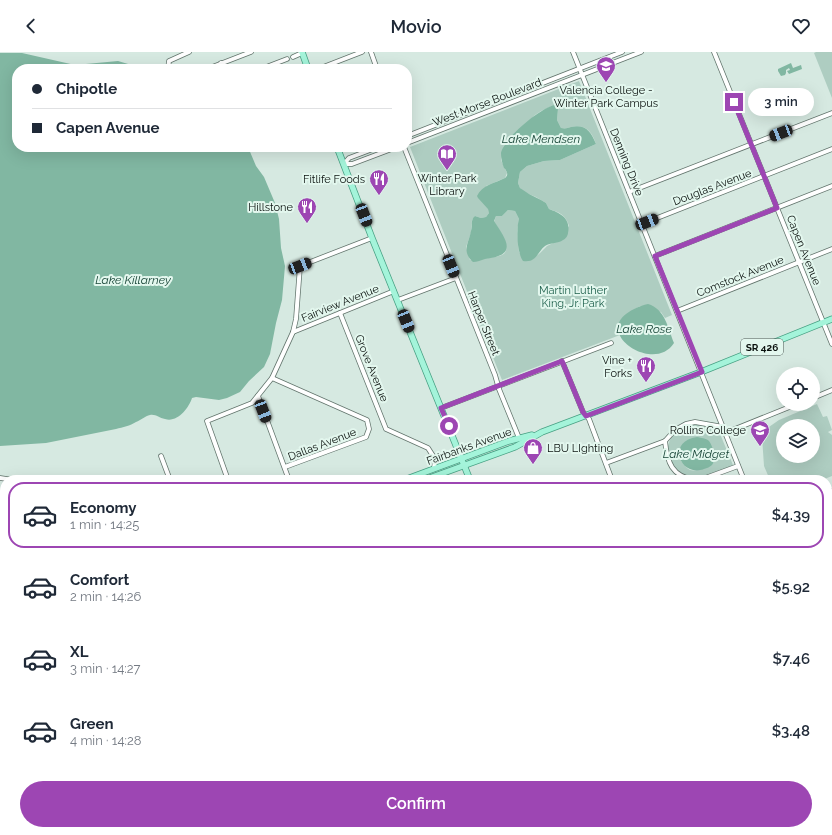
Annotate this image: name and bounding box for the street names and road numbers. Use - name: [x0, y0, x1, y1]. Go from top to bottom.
- street label: West Morse Boulevard: [431, 76, 544, 129]
- street label: Denning Drive: [607, 126, 646, 198]
- street label: Douglas Avenue: [671, 166, 754, 208]
- street label: Capen Avenue: [784, 213, 824, 288]
- street label: Comstock Avenue: [695, 253, 786, 300]
- street label: Fairview Avenue: [300, 282, 381, 325]
- street label: Harper Street: [465, 289, 502, 357]
- street label: Grove Avenue: [352, 333, 391, 404]
- road number: SR 426: [741, 339, 783, 355]
- street label: Dallas Avenue: [286, 425, 359, 463]
- street label: Fairbanks Avenue: [425, 425, 514, 468]

